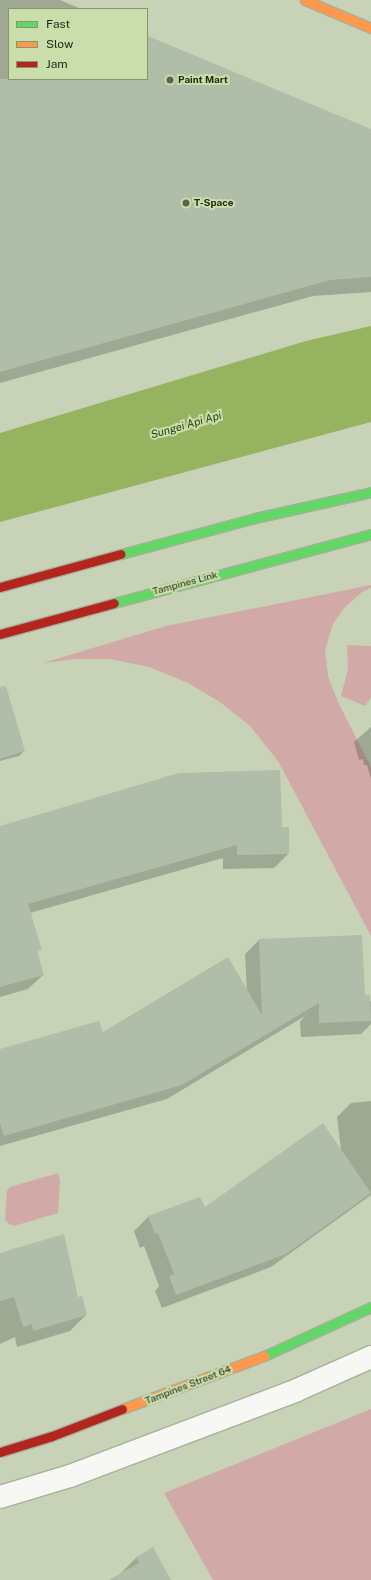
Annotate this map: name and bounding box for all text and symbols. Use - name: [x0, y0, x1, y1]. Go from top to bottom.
- legend: [8, 8, 148, 80]
- text: Fast: [46, 17, 70, 31]
- text: Slow: [46, 37, 73, 51]
- text: Jam: [46, 57, 68, 71]
- place label: Paint Mart: [178, 74, 228, 86]
- marker: Paint Mart: [165, 75, 175, 85]
- place label: T-Space: [194, 197, 233, 209]
- marker: T-Space: [181, 198, 191, 208]
- water label: Sungei Api Api: [149, 409, 223, 441]
- street label: Tampines Link: [151, 569, 219, 597]
- street label: Tampines Street 64: [143, 1363, 233, 1407]

